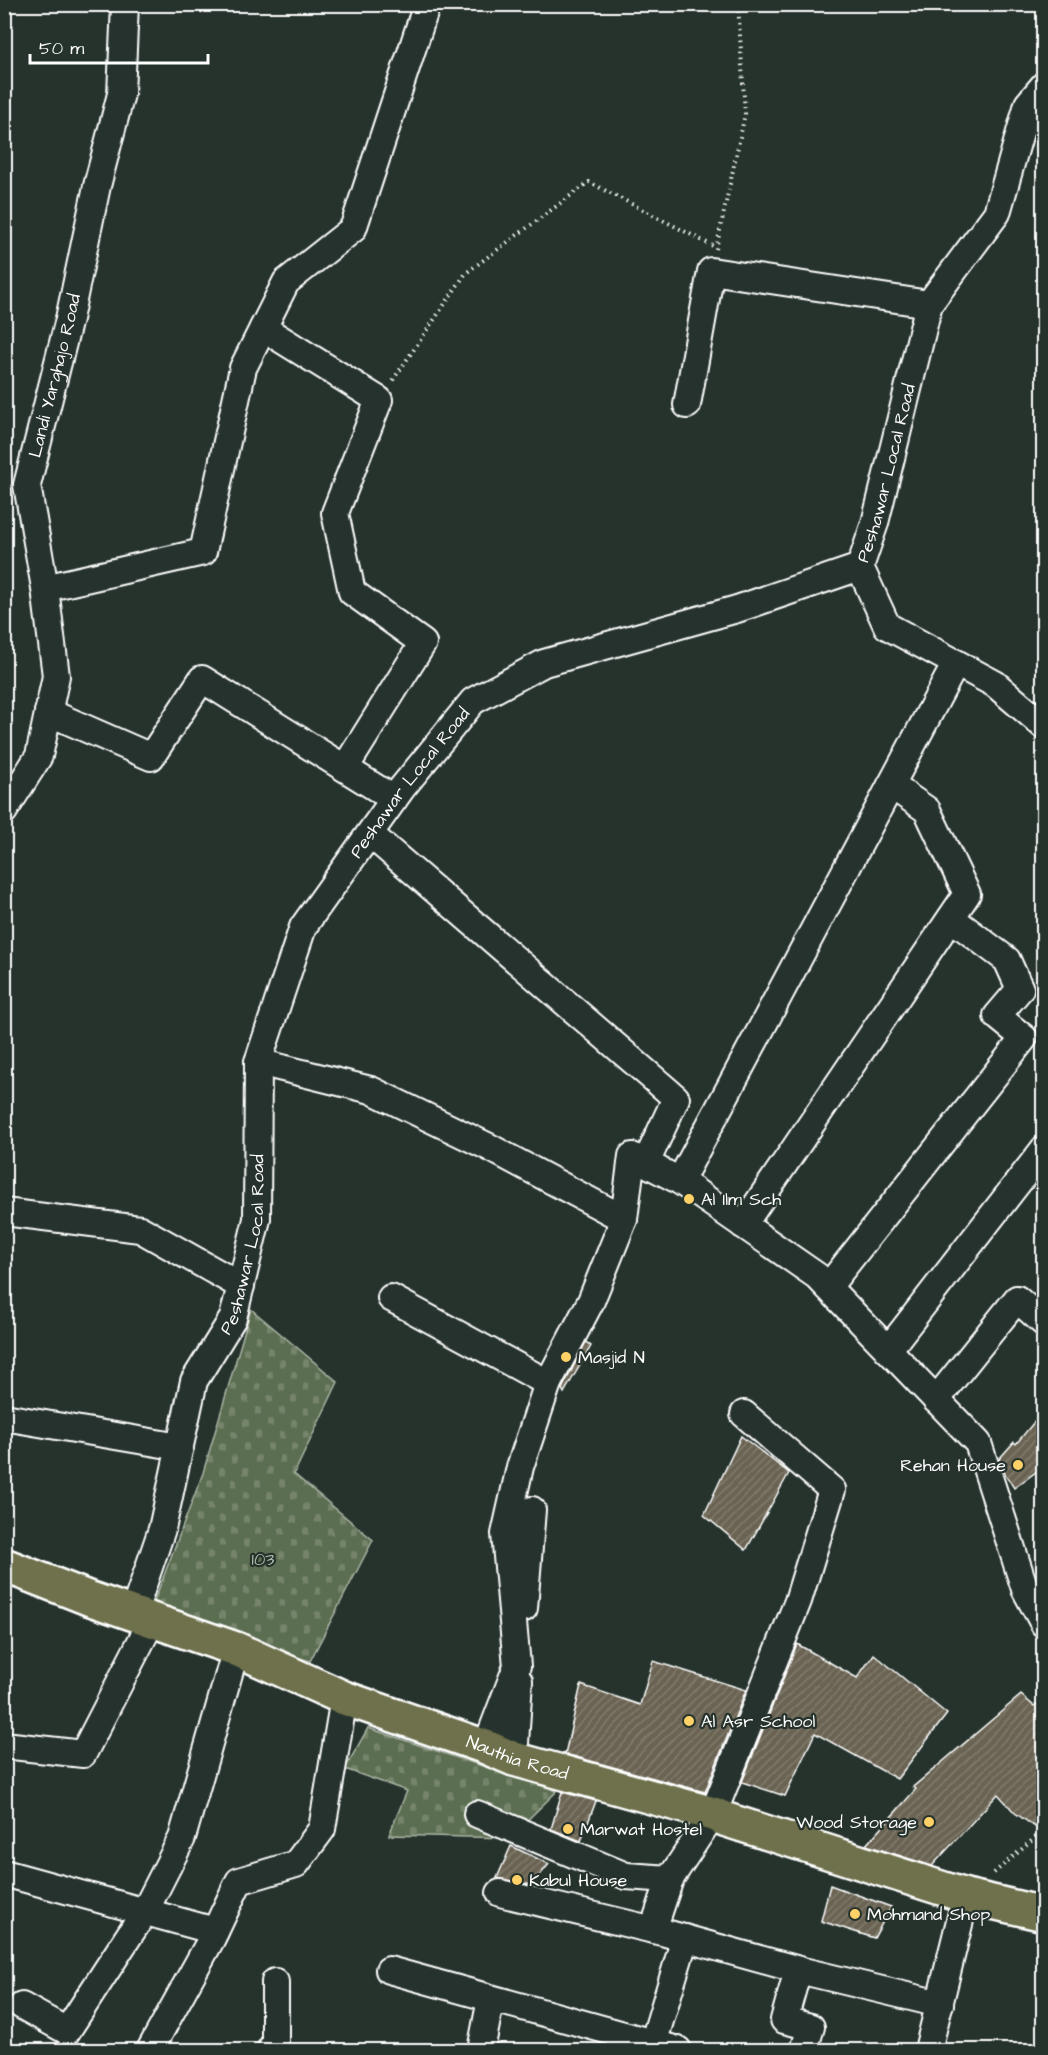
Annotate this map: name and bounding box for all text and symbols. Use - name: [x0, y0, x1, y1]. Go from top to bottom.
- scale bar: [30, 27, 208, 65]
- text: 50 m: [39, 36, 84, 61]
- street label: Landi Yarghajo Road: [22, 292, 87, 460]
- street label: Peshawar Local Road: [850, 381, 922, 566]
- street label: Peshawar Local Road: [344, 702, 476, 863]
- street label: Peshawar Local Road: [214, 1154, 271, 1340]
- place label: Al Ilm Sch: [701, 1187, 781, 1212]
- marker: Al Ilm Sch: [682, 1192, 696, 1206]
- place label: Masjid N: [578, 1345, 645, 1370]
- marker: Masjid N: [559, 1350, 573, 1364]
- place label: Rehan House: [900, 1453, 1006, 1478]
- marker: Rehan House: [1011, 1458, 1025, 1472]
- park label: 103: [252, 1547, 274, 1572]
- place label: Al Asr School: [701, 1709, 815, 1734]
- marker: Al Asr School: [682, 1714, 696, 1728]
- street label: Nauthia Road: [463, 1729, 571, 1786]
- place label: Wood Storage: [796, 1810, 917, 1836]
- marker: Wood Storage: [922, 1815, 936, 1829]
- place label: Marwat Hostel: [580, 1817, 702, 1842]
- marker: Marwat Hostel: [561, 1822, 575, 1836]
- place label: Kabul House: [529, 1868, 628, 1893]
- marker: Kabul House: [510, 1873, 524, 1887]
- place label: Mohmand Shop: [867, 1902, 990, 1927]
- marker: Mohmand Shop: [848, 1907, 862, 1921]

